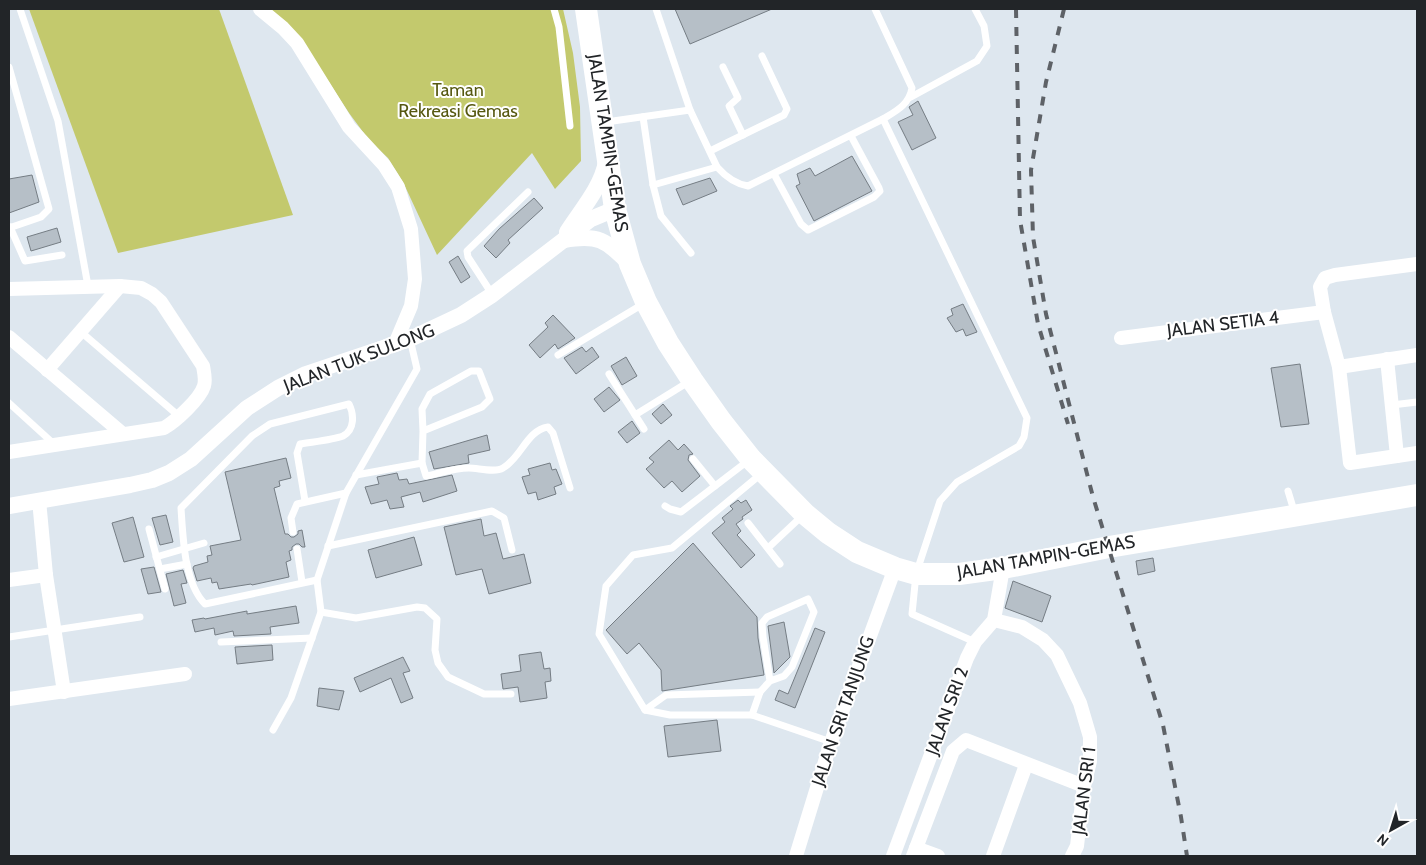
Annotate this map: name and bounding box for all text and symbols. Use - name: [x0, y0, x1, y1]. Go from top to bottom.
- street label: JALAN TAMPIN-GEMAS: [583, 51, 633, 234]
- park label: Taman Rekreasi Gemas: [398, 79, 518, 122]
- street label: JALAN SETIA 4: [1165, 306, 1280, 342]
- street label: JALAN TUK SULONG: [279, 319, 438, 397]
- street label: JALAN TAMPIN-GEMAS: [954, 531, 1137, 584]
- street label: JALAN SRI TANJUNG: [807, 633, 879, 790]
- street label: JALAN SRI 2: [921, 664, 973, 759]
- street label: JALAN SRI 1: [1068, 746, 1100, 837]
- north arrow: [1366, 805, 1416, 855]
- text: N: [1373, 830, 1392, 850]

